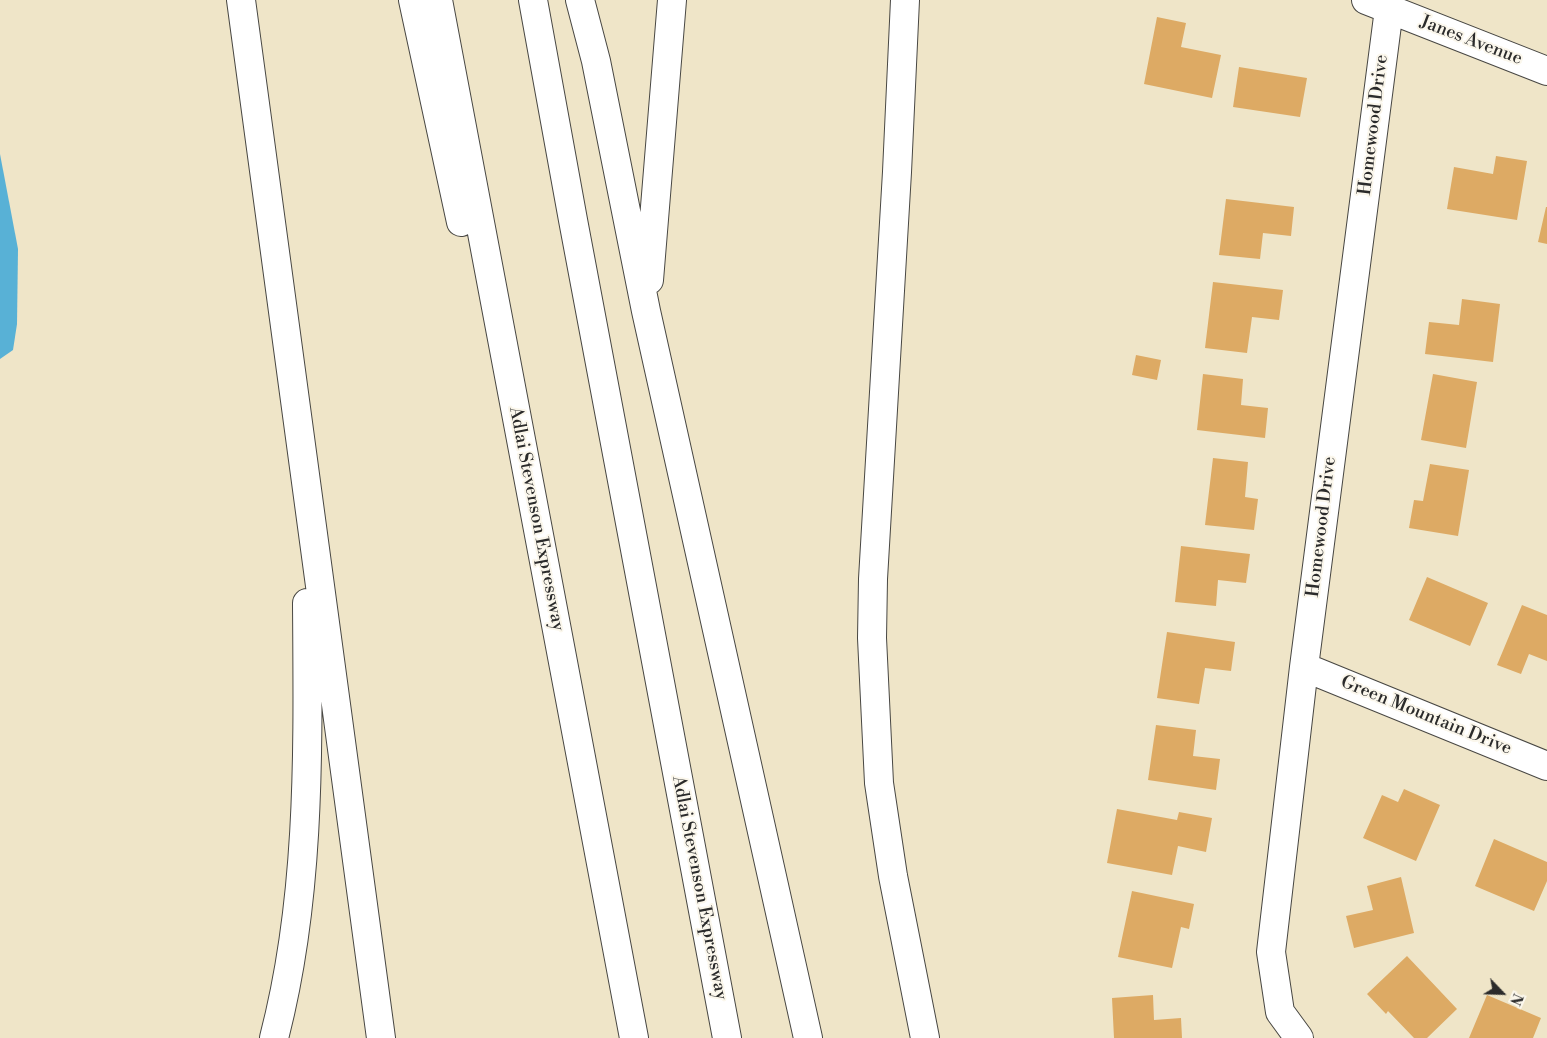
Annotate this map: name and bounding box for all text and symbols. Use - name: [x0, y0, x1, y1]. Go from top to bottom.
- street label: Janes Avenue: [1417, 12, 1525, 70]
- street label: Homewood Drive: [1355, 53, 1393, 197]
- street label: Adlai Stevenson Expressway: [504, 405, 568, 633]
- street label: Homewood Drive: [1303, 455, 1341, 599]
- street label: Green Mountain Drive: [1337, 672, 1515, 760]
- street label: Adlai Stevenson Expressway: [667, 774, 731, 1002]
- north arrow: [1477, 968, 1527, 1018]
- text: N: [1505, 990, 1526, 1008]

